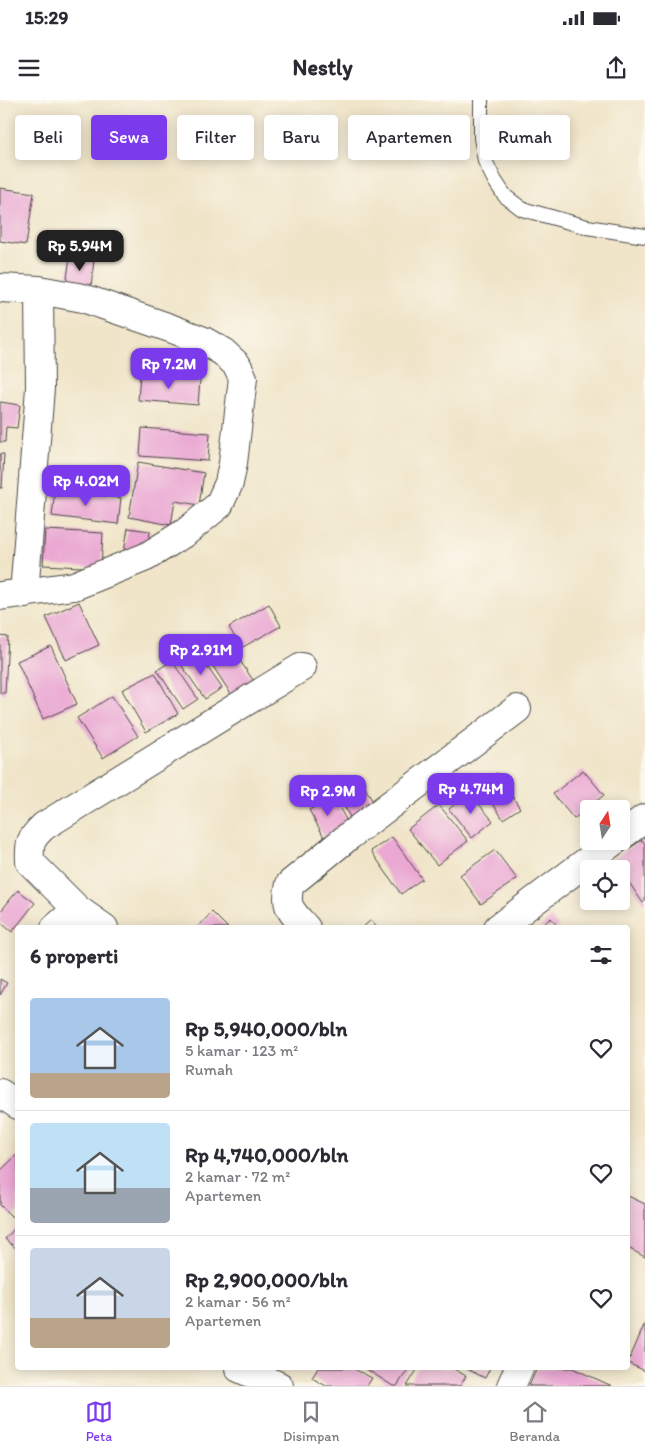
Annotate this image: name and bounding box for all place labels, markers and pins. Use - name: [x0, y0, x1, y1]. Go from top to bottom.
- pin: Rp 5.94M: [28, 230, 132, 272]
- pin: Rp 7.2M: [123, 348, 215, 390]
- pin: Rp 4.02M: [34, 464, 138, 507]
- pin: Rp 2.91M: [149, 634, 253, 676]
- pin: Rp 4.74M: [419, 772, 523, 815]
- pin: Rp 2.9M: [282, 774, 374, 817]

